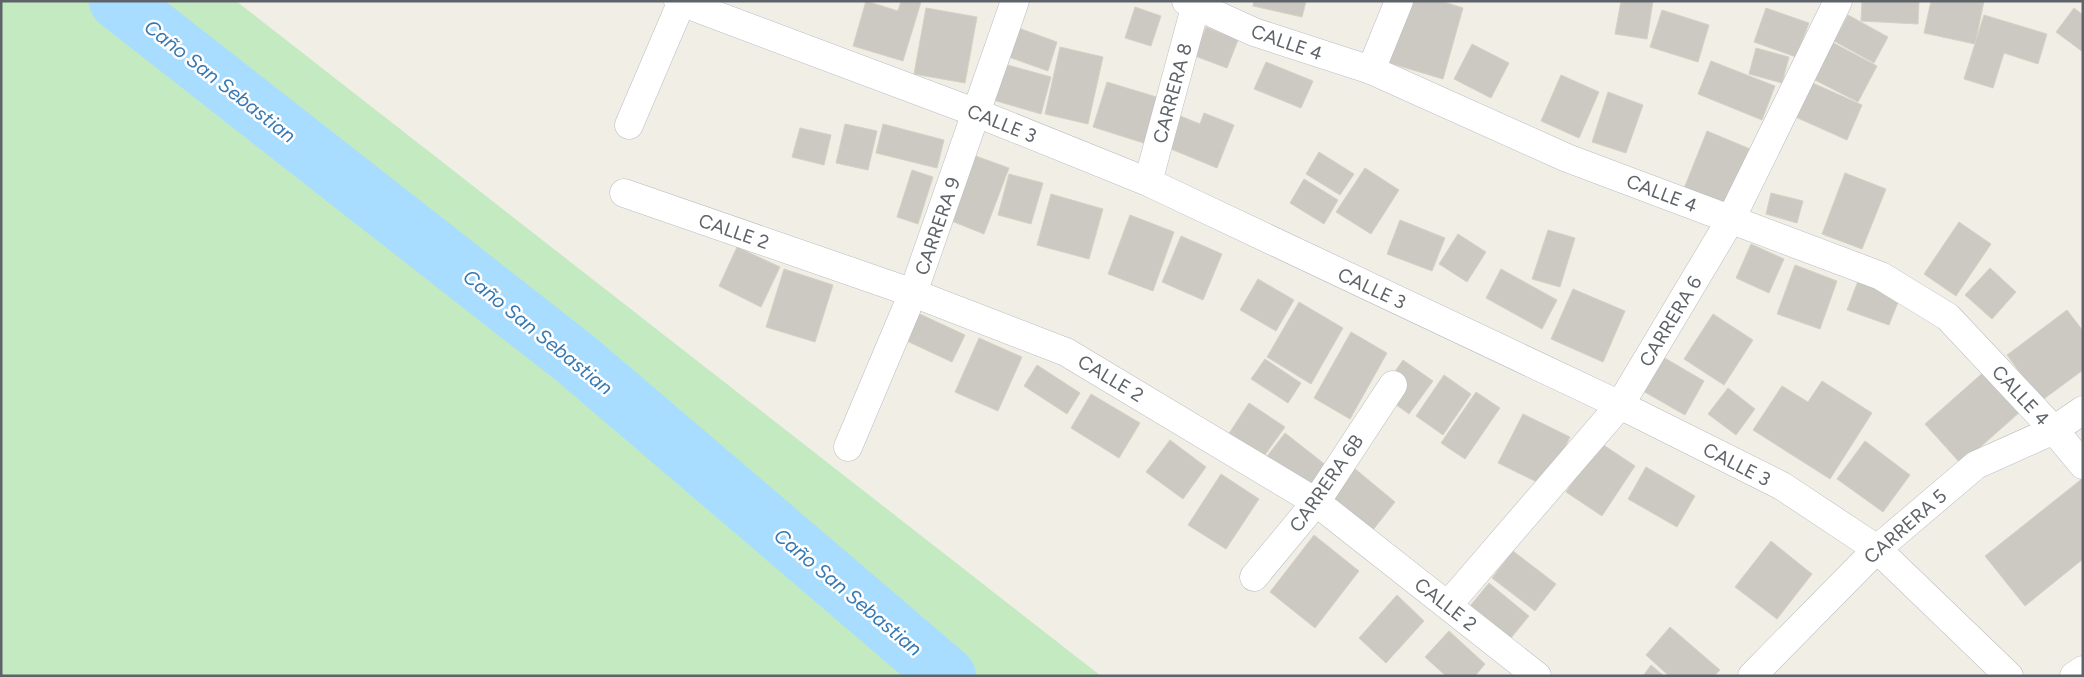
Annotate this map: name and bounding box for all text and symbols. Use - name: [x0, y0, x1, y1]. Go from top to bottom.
- water label: Caño San Sebastian: [140, 14, 300, 148]
- street label: CALLE 4: [1248, 20, 1326, 65]
- street label: CARRERA 8: [1148, 41, 1197, 146]
- street label: CALLE 3: [964, 99, 1040, 148]
- street label: CALLE 4: [1623, 169, 1701, 218]
- street label: CARRERA 9: [910, 174, 965, 278]
- street label: CALLE 2: [696, 209, 772, 254]
- street label: CALLE 3: [1334, 263, 1410, 314]
- water label: Caño San Sebastian: [458, 264, 618, 400]
- street label: CARRERA 6: [1634, 271, 1707, 371]
- street label: CALLE 2: [1074, 350, 1148, 407]
- street label: CALLE 4: [1987, 360, 2054, 430]
- street label: CARRERA 6B: [1284, 430, 1368, 536]
- street label: CALLE 3: [1699, 438, 1774, 491]
- street label: CARRERA 5: [1859, 484, 1951, 569]
- water label: Caño San Sebastian: [769, 523, 927, 661]
- street label: CALLE 2: [1410, 573, 1481, 636]

